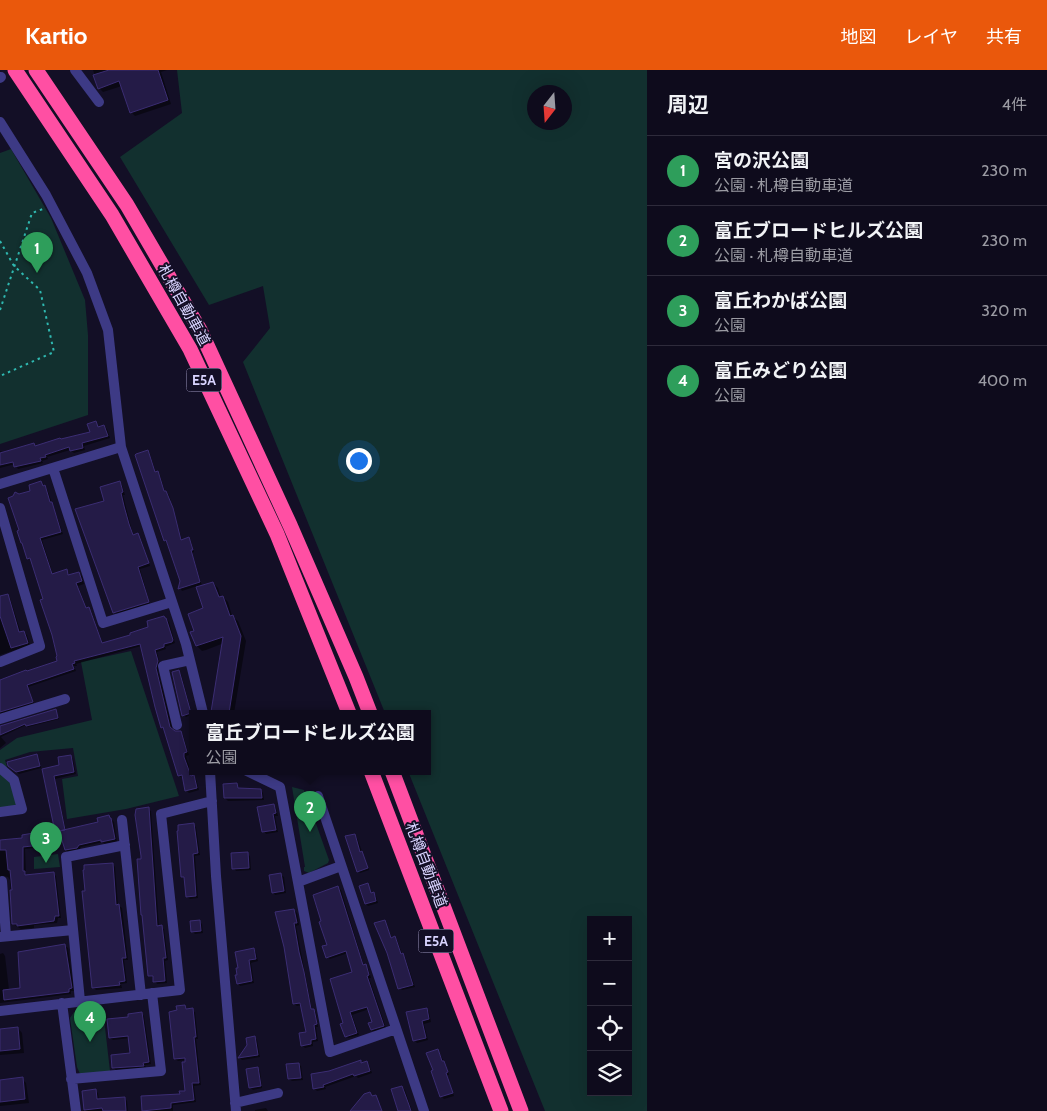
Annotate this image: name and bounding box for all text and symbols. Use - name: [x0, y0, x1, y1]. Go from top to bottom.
- text: Kartio: [25, 21, 88, 50]
- text: 地図: [841, 26, 877, 48]
- text: レイヤ: [905, 26, 958, 48]
- text: 共有: [986, 26, 1022, 48]
- north arrow: [527, 85, 572, 130]
- text: 周辺: [667, 92, 709, 117]
- text: 4件: [1002, 95, 1027, 114]
- text: 宮の沢公園: [714, 149, 809, 172]
- text: 1: [680, 161, 686, 180]
- text: 230 m: [981, 161, 1027, 180]
- text: 公園 · 札樽自動車道: [714, 176, 853, 195]
- text: 富丘ブロードヒルズ公園: [714, 219, 923, 242]
- text: 2: [679, 231, 687, 250]
- text: 230 m: [981, 231, 1027, 250]
- pin: 1: [21, 232, 53, 273]
- text: 公園 · 札樽自動車道: [714, 246, 853, 265]
- street label: 札樽自動車道: [154, 261, 214, 349]
- text: 富丘わかば公園: [714, 289, 847, 312]
- text: 3: [679, 301, 687, 320]
- text: 320 m: [981, 301, 1027, 320]
- text: 公園: [714, 316, 746, 335]
- text: 富丘みどり公園: [714, 359, 847, 382]
- road number: E5A: [186, 368, 222, 392]
- text: 4: [678, 371, 688, 390]
- text: 400 m: [978, 371, 1027, 390]
- text: 公園: [714, 386, 746, 405]
- your location: [346, 448, 372, 474]
- popup: [189, 710, 431, 775]
- text: 富丘ブロードヒルズ公園: [205, 721, 415, 744]
- text: 公園: [205, 748, 238, 767]
- pin: 2: [294, 791, 326, 832]
- street label: 札樽自動車道: [401, 820, 451, 910]
- pin: 3: [30, 822, 62, 863]
- map controls: [587, 916, 632, 1096]
- button: +: [587, 916, 632, 961]
- road number: E5A: [418, 929, 454, 952]
- button: −: [587, 961, 632, 1006]
- pin: 4: [74, 1001, 106, 1042]
- button: locate: [587, 1006, 632, 1051]
- button: layers: [587, 1051, 632, 1096]

